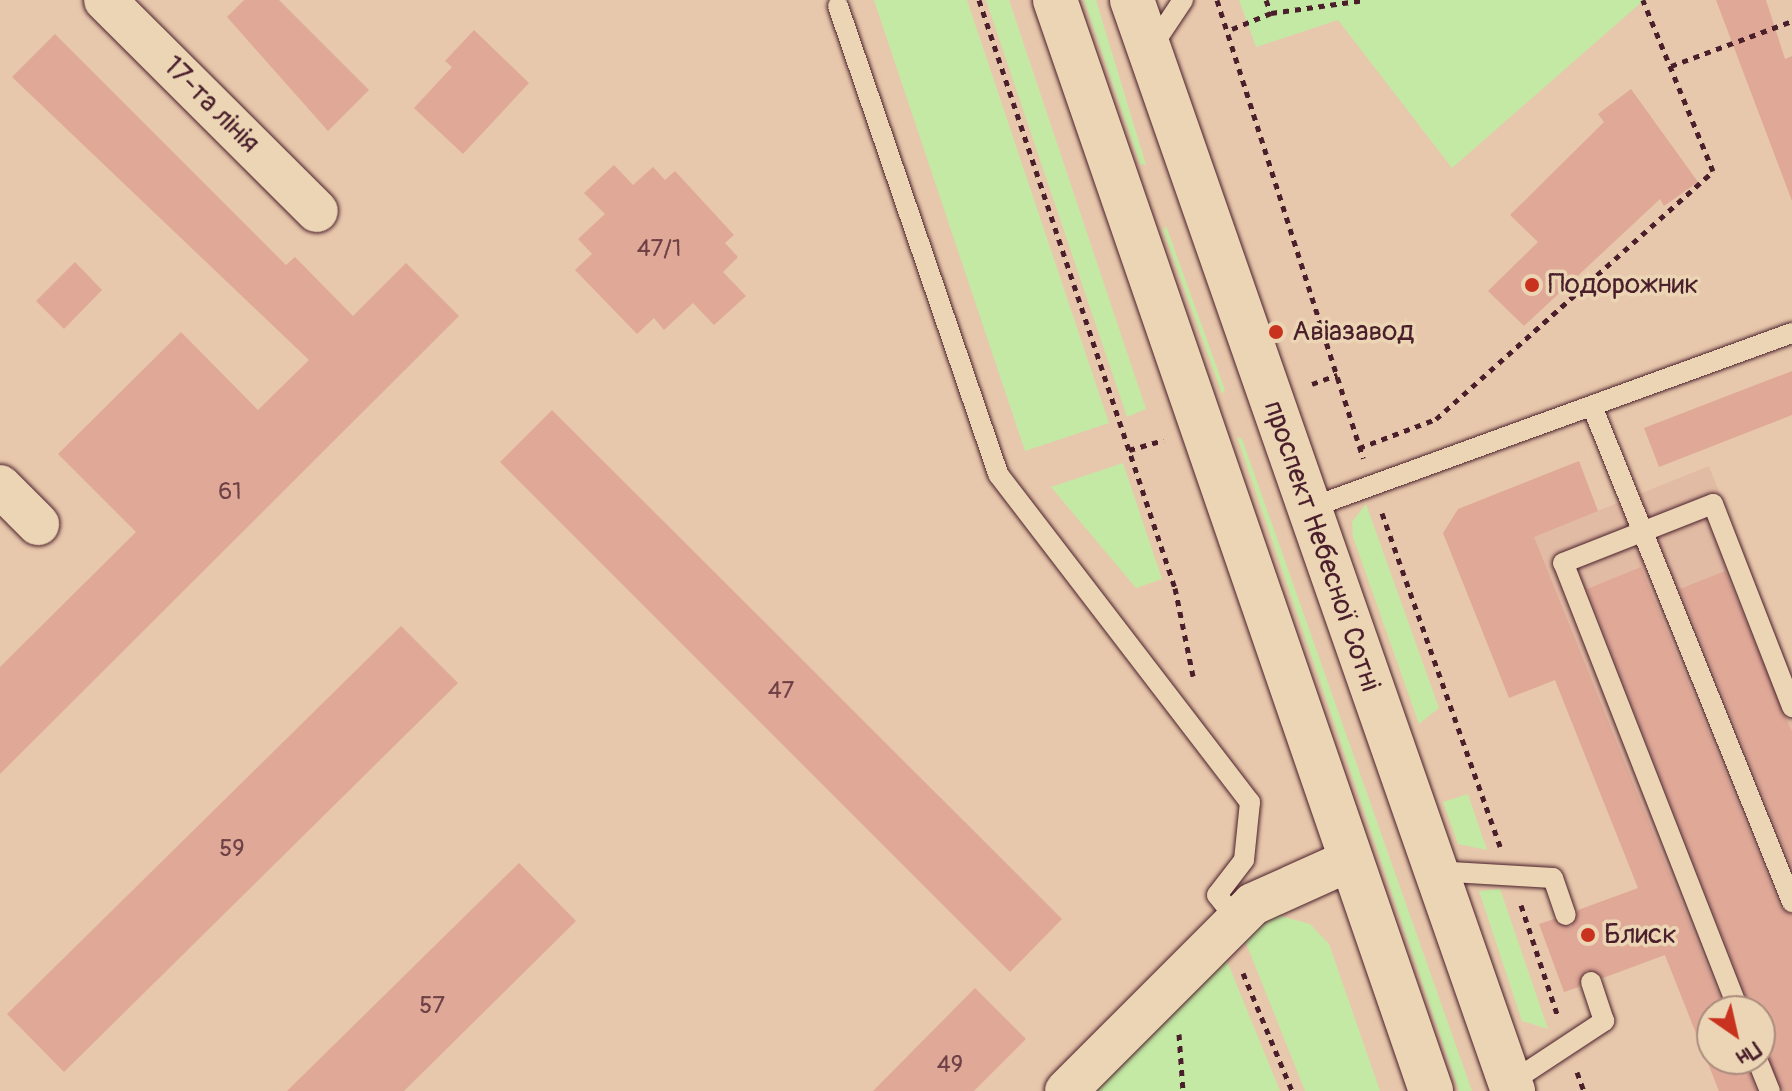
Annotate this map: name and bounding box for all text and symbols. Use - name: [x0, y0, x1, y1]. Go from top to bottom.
- street label: 17-та лінія: [156, 50, 266, 160]
- house number: 47/1: [637, 235, 681, 263]
- place label: Подорожник: [1548, 268, 1699, 302]
- marker: Подорожник: [1523, 276, 1541, 294]
- place label: Авіазавод: [1292, 315, 1414, 349]
- marker: Авіазавод: [1267, 323, 1285, 341]
- street label: проспект Небесної Сотні: [1255, 396, 1387, 696]
- house number: 61: [218, 478, 242, 506]
- house number: 47: [768, 677, 794, 705]
- house number: 59: [219, 835, 245, 863]
- place label: Блиск: [1604, 918, 1677, 952]
- marker: Блиск: [1579, 926, 1597, 944]
- house number: 57: [419, 992, 445, 1020]
- north arrow: [1696, 995, 1776, 1075]
- text: Пн: [1730, 1035, 1766, 1072]
- house number: 49: [937, 1051, 963, 1079]

